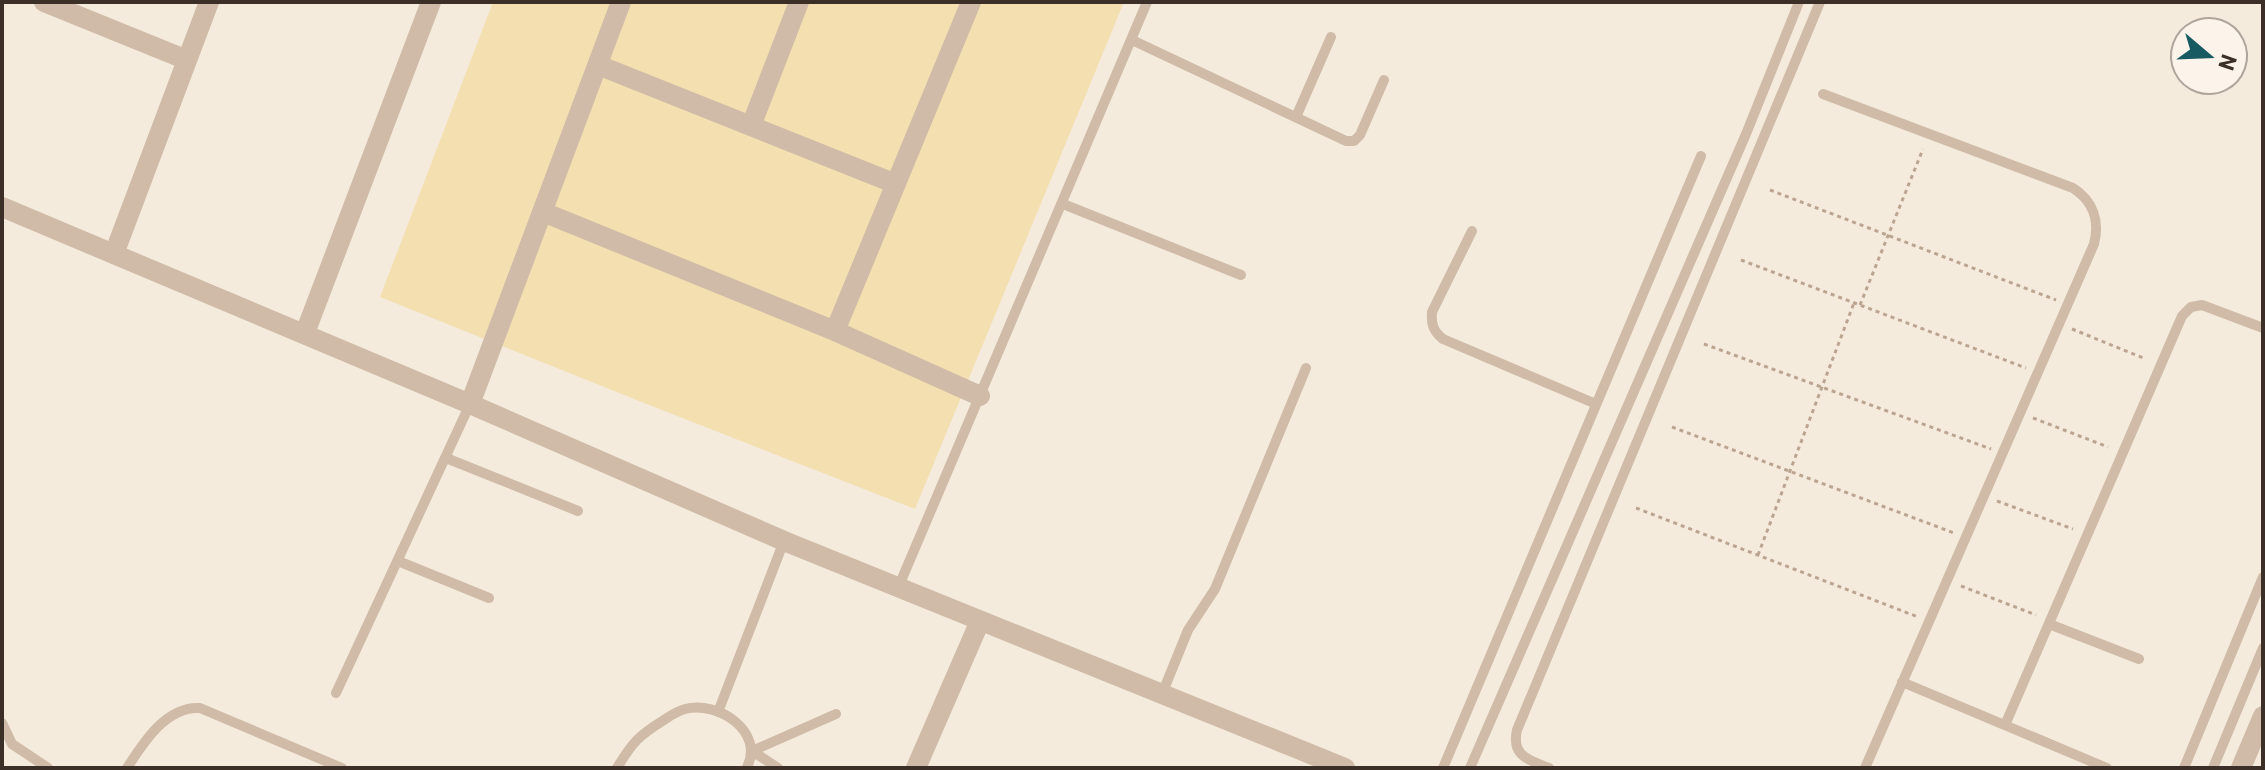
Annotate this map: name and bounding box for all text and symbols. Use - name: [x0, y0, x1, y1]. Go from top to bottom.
- north arrow: [2169, 16, 2249, 96]
- text: N: [2214, 52, 2244, 74]

